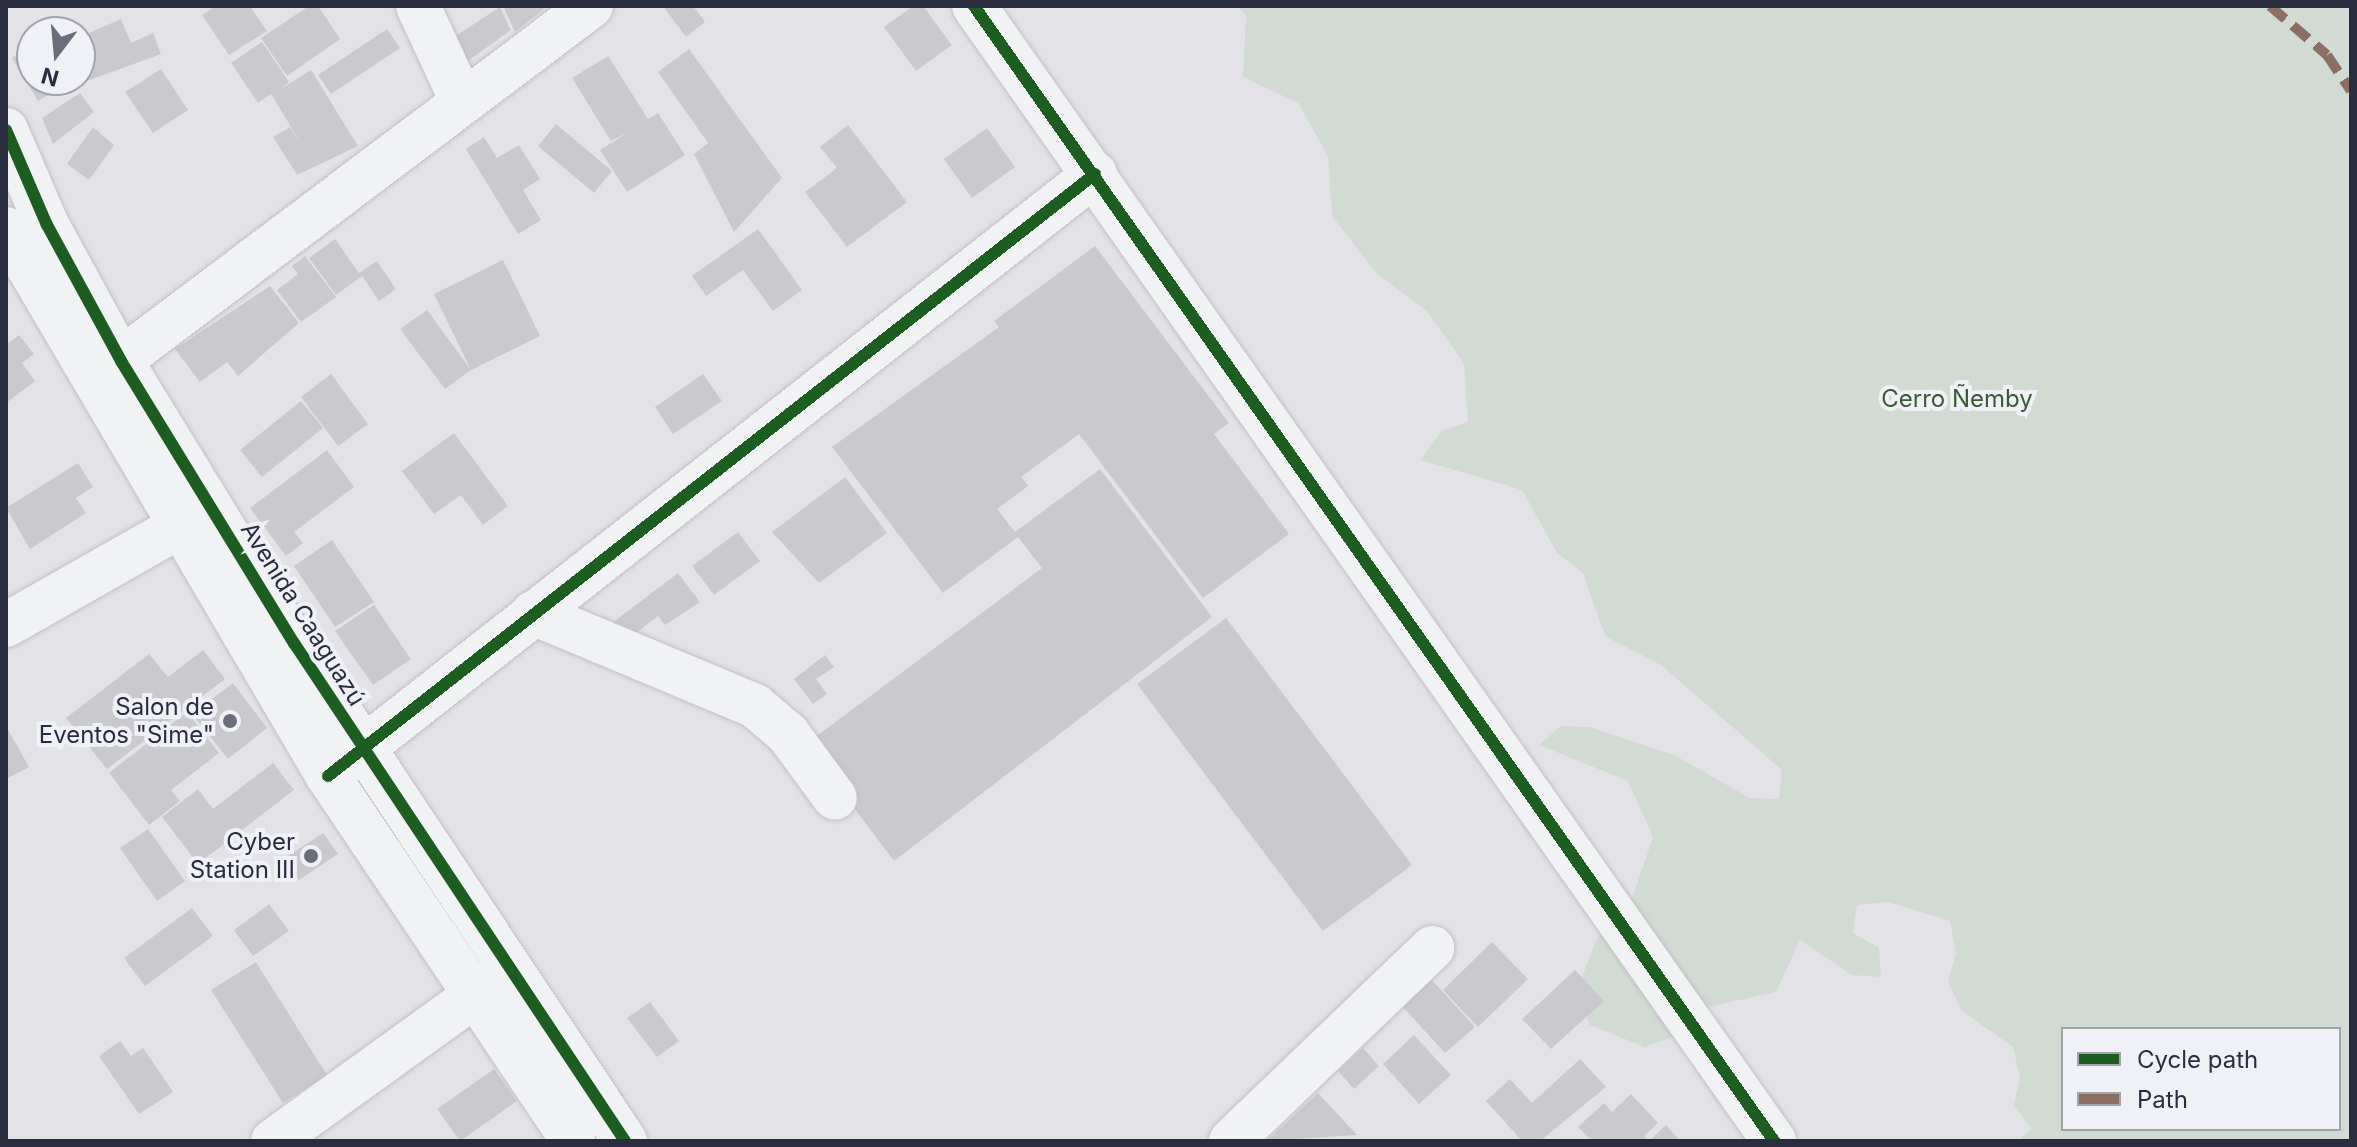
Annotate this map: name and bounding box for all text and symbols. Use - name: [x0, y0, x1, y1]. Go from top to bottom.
- north arrow: [16, 16, 96, 96]
- text: N: [38, 62, 62, 92]
- park label: Cerro Ñemby: [1881, 385, 2033, 413]
- street label: Avenida Caaguazú: [235, 517, 371, 711]
- place label: Salon de Eventos "Sime": [39, 693, 214, 749]
- marker: Salon de Eventos "Sime": [221, 712, 239, 730]
- place label: Cyber Station III: [190, 828, 295, 884]
- marker: Cyber Station III: [302, 847, 320, 865]
- legend: [2061, 1027, 2341, 1131]
- text: Cycle path: [2137, 1045, 2258, 1074]
- text: Path: [2137, 1085, 2188, 1114]

